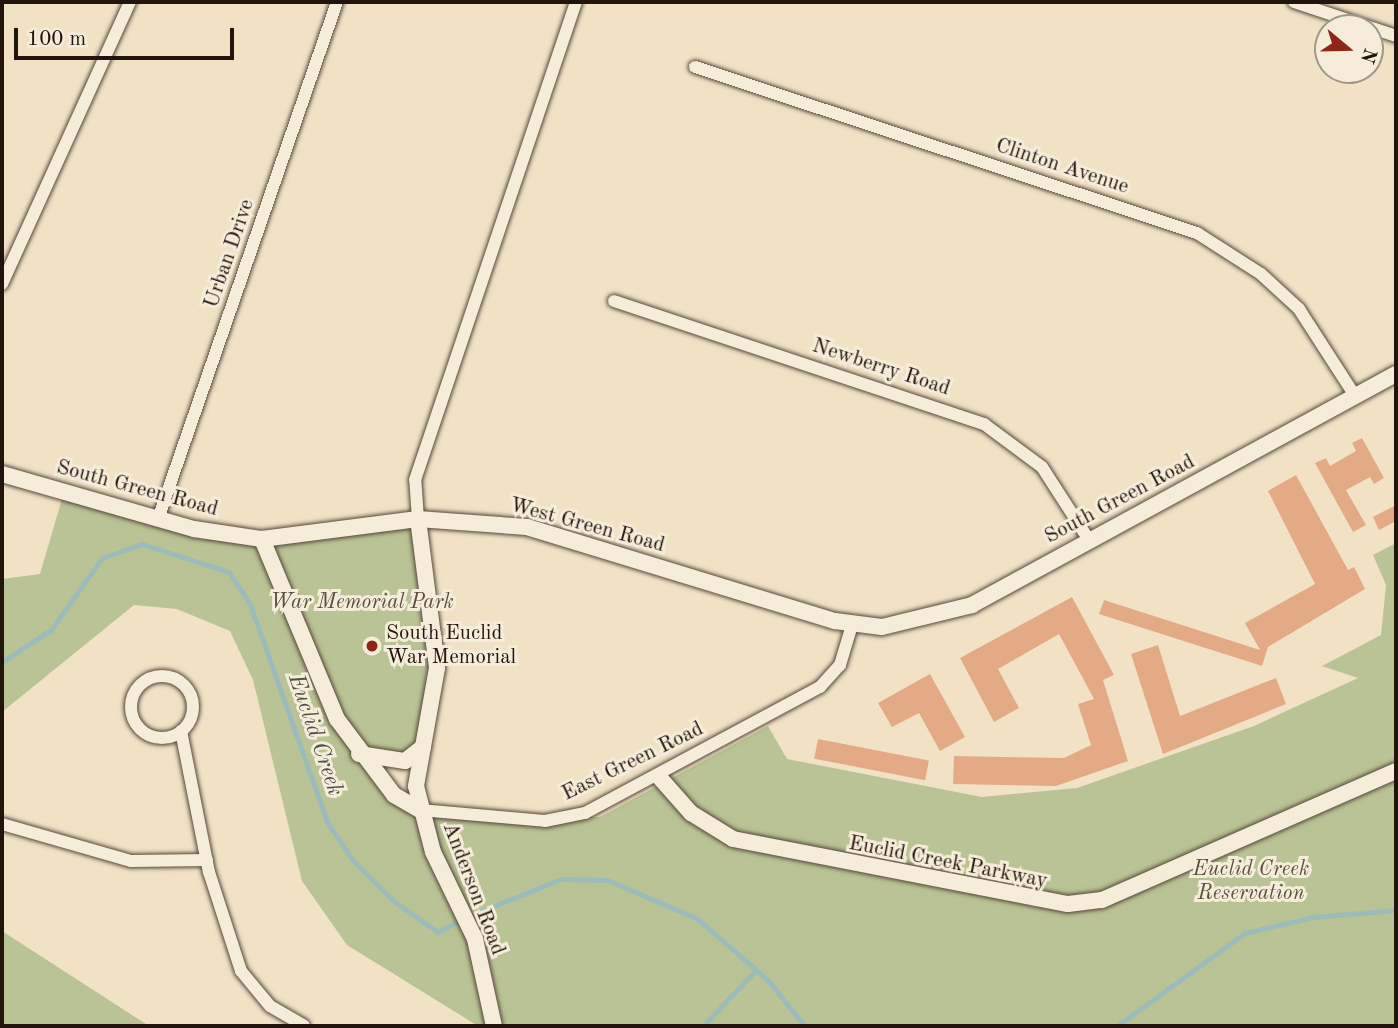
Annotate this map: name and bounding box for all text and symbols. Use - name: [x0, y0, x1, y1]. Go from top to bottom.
- scale bar: [18, 14, 238, 58]
- north arrow: [1314, 14, 1384, 84]
- text: 100 m: [27, 29, 86, 50]
- text: N: [1356, 45, 1379, 65]
- street label: Clinton Avenue: [992, 134, 1132, 200]
- street label: Urban Drive: [200, 196, 260, 312]
- street label: Newberry Road: [809, 334, 953, 402]
- street label: South Green Road: [1041, 450, 1199, 550]
- street label: South Green Road: [53, 455, 221, 523]
- street label: West Green Road: [507, 493, 667, 559]
- park label: War Memorial Park: [270, 590, 454, 616]
- place label: South Euclid War Memorial: [386, 621, 516, 671]
- marker: South Euclid War Memorial: [364, 638, 380, 654]
- water label: Euclid Creek: [281, 670, 349, 800]
- street label: East Green Road: [558, 717, 708, 807]
- street label: Anderson Road: [436, 819, 510, 959]
- street label: Euclid Creek Parkway: [847, 831, 1049, 895]
- park label: Euclid Creek Reservation: [1193, 857, 1309, 907]

